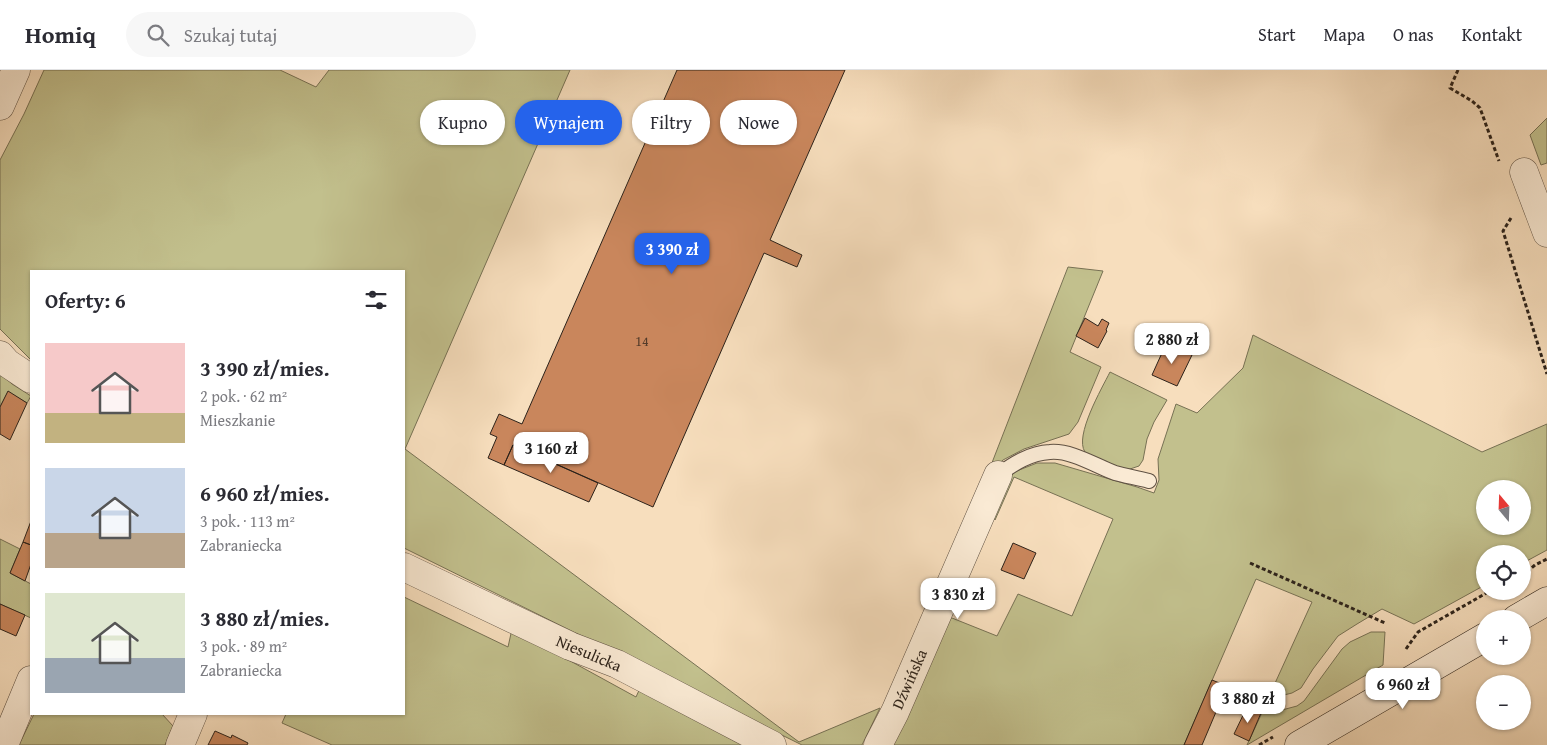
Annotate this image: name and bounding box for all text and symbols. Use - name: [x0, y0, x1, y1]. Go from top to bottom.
- search box: [126, 12, 476, 57]
- text: Homiq: [25, 17, 96, 52]
- icon: search: [144, 21, 172, 49]
- text: Szukaj tutaj: [184, 21, 277, 49]
- text: Start: [1258, 21, 1296, 48]
- text: Mapa: [1324, 21, 1365, 48]
- text: O nas: [1393, 21, 1434, 48]
- text: Kontakt: [1462, 21, 1522, 48]
- chip: Kupno: [420, 100, 505, 145]
- chip: Wynajem: [515, 100, 622, 145]
- chip: Filtry: [632, 100, 710, 145]
- chip: Nowe: [720, 100, 797, 145]
- pin: 3 390 zł: [620, 232, 724, 275]
- text: 3 390 zł: [645, 237, 699, 261]
- text: Oferty: 6: [45, 285, 126, 316]
- icon: filters: [362, 286, 390, 314]
- pin: 2 880 zł: [1120, 322, 1224, 365]
- text: 2 880 zł: [1145, 327, 1199, 351]
- house number: 14: [635, 331, 649, 351]
- text: 3 390 zł/mies.: [200, 353, 330, 384]
- icon: home: [85, 363, 145, 423]
- text: 2 pok. · 62 m²: [200, 384, 287, 408]
- text: Mieszkanie: [200, 408, 275, 432]
- pin: 3 160 zł: [499, 432, 603, 474]
- text: 3 160 zł: [524, 436, 578, 460]
- text: 6 960 zł/mies.: [200, 478, 330, 509]
- north arrow: [1476, 480, 1531, 535]
- map controls: [1476, 480, 1531, 730]
- icon: home: [85, 488, 145, 548]
- text: 3 pok. · 113 m²: [200, 509, 295, 533]
- text: Zabraniecka: [200, 533, 282, 557]
- button: locate: [1476, 545, 1531, 600]
- pin: 3 830 zł: [906, 578, 1010, 620]
- text: 3 830 zł: [931, 582, 985, 606]
- text: 3 880 zł/mies.: [200, 603, 330, 634]
- button: +: [1476, 610, 1531, 665]
- icon: home: [85, 613, 145, 673]
- street label: Niesulicka: [553, 628, 626, 678]
- text: 3 pok. · 89 m²: [200, 634, 287, 658]
- street label: Dźwińska: [885, 645, 933, 713]
- text: Zabraniecka: [200, 658, 282, 682]
- pin: 6 960 zł: [1351, 668, 1455, 710]
- text: 6 960 zł: [1376, 672, 1430, 696]
- button: −: [1476, 675, 1531, 730]
- pin: 3 880 zł: [1196, 682, 1300, 724]
- text: 3 880 zł: [1221, 686, 1275, 710]

